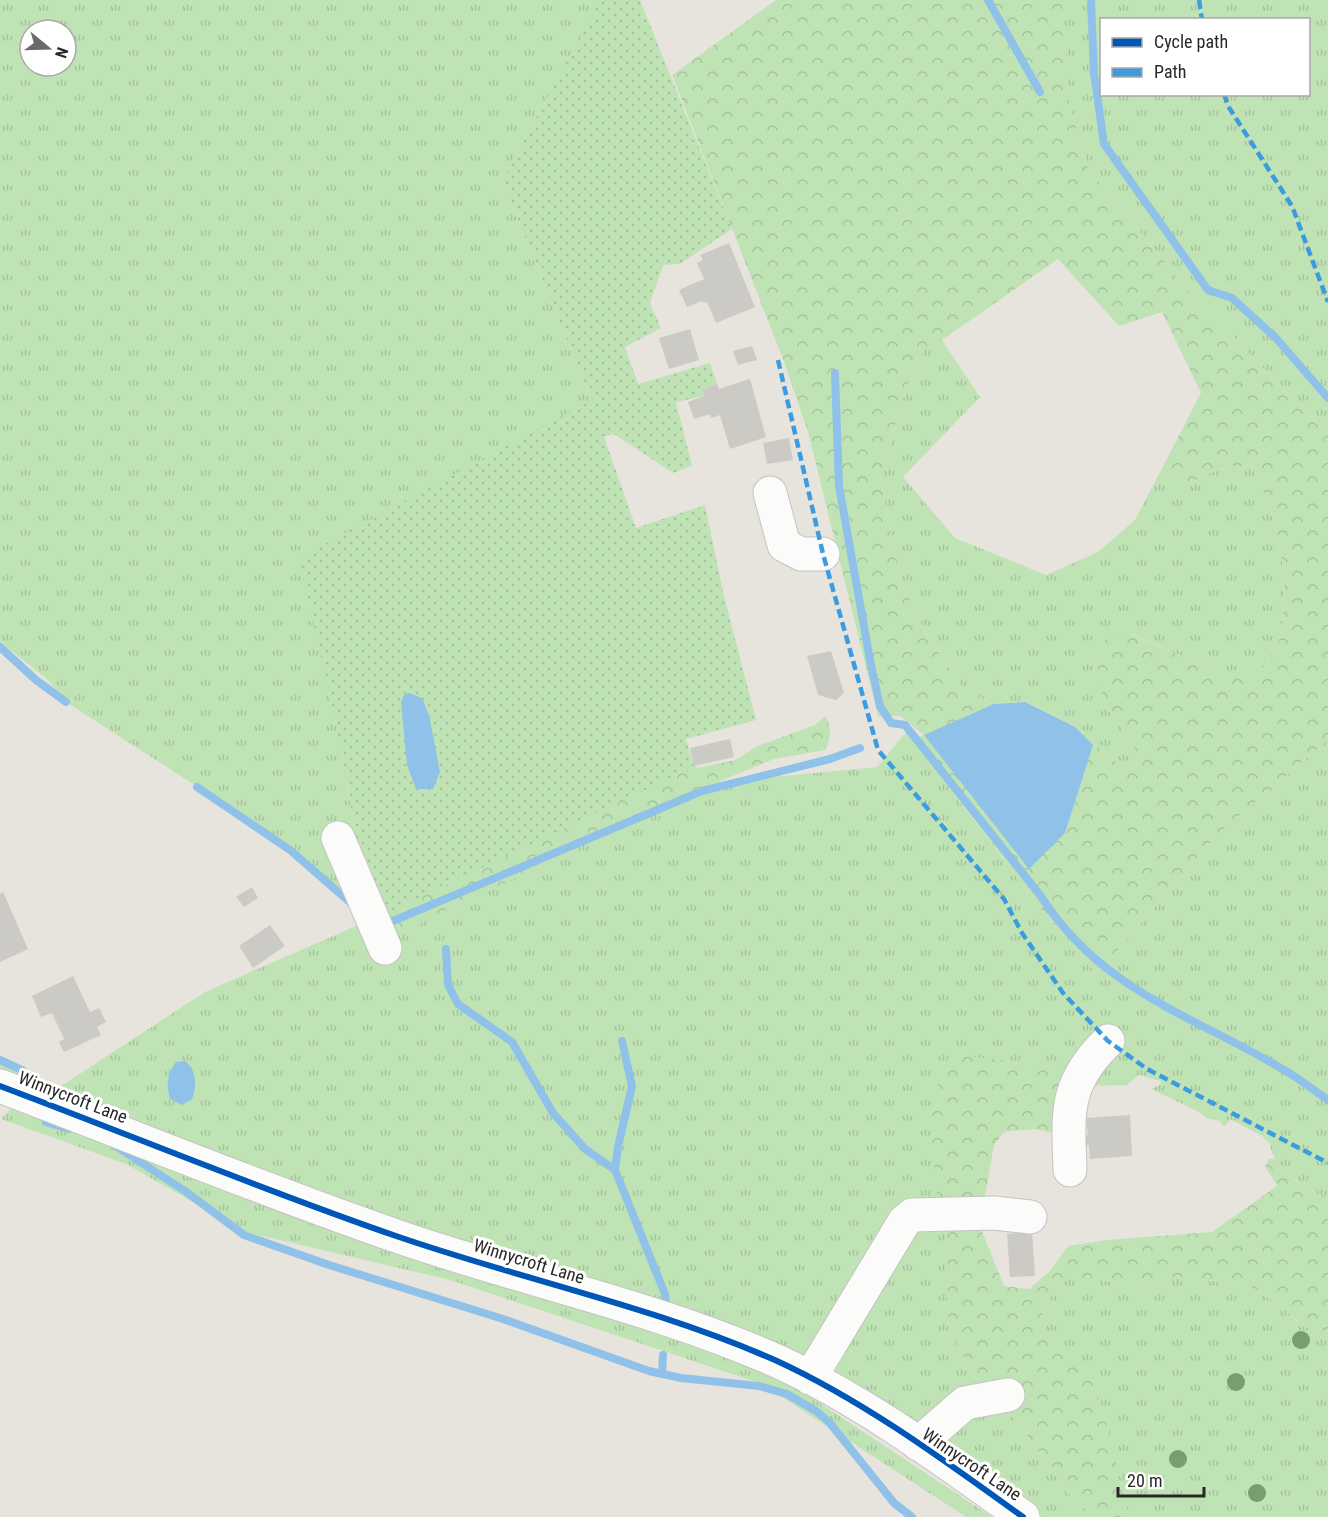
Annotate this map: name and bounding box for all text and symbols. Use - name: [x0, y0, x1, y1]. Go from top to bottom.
- north arrow: [18, 18, 78, 78]
- legend: [1100, 18, 1310, 96]
- text: Cycle path: [1154, 31, 1228, 52]
- text: N: [51, 45, 72, 60]
- text: Path: [1154, 61, 1187, 82]
- street label: Winnycroft Lane: [16, 1067, 130, 1127]
- street label: Winnycroft Lane: [471, 1234, 587, 1288]
- street label: Winnycroft Lane: [919, 1423, 1025, 1505]
- scale bar: [1118, 1460, 1204, 1498]
- text: 20 m: [1127, 1470, 1162, 1491]

